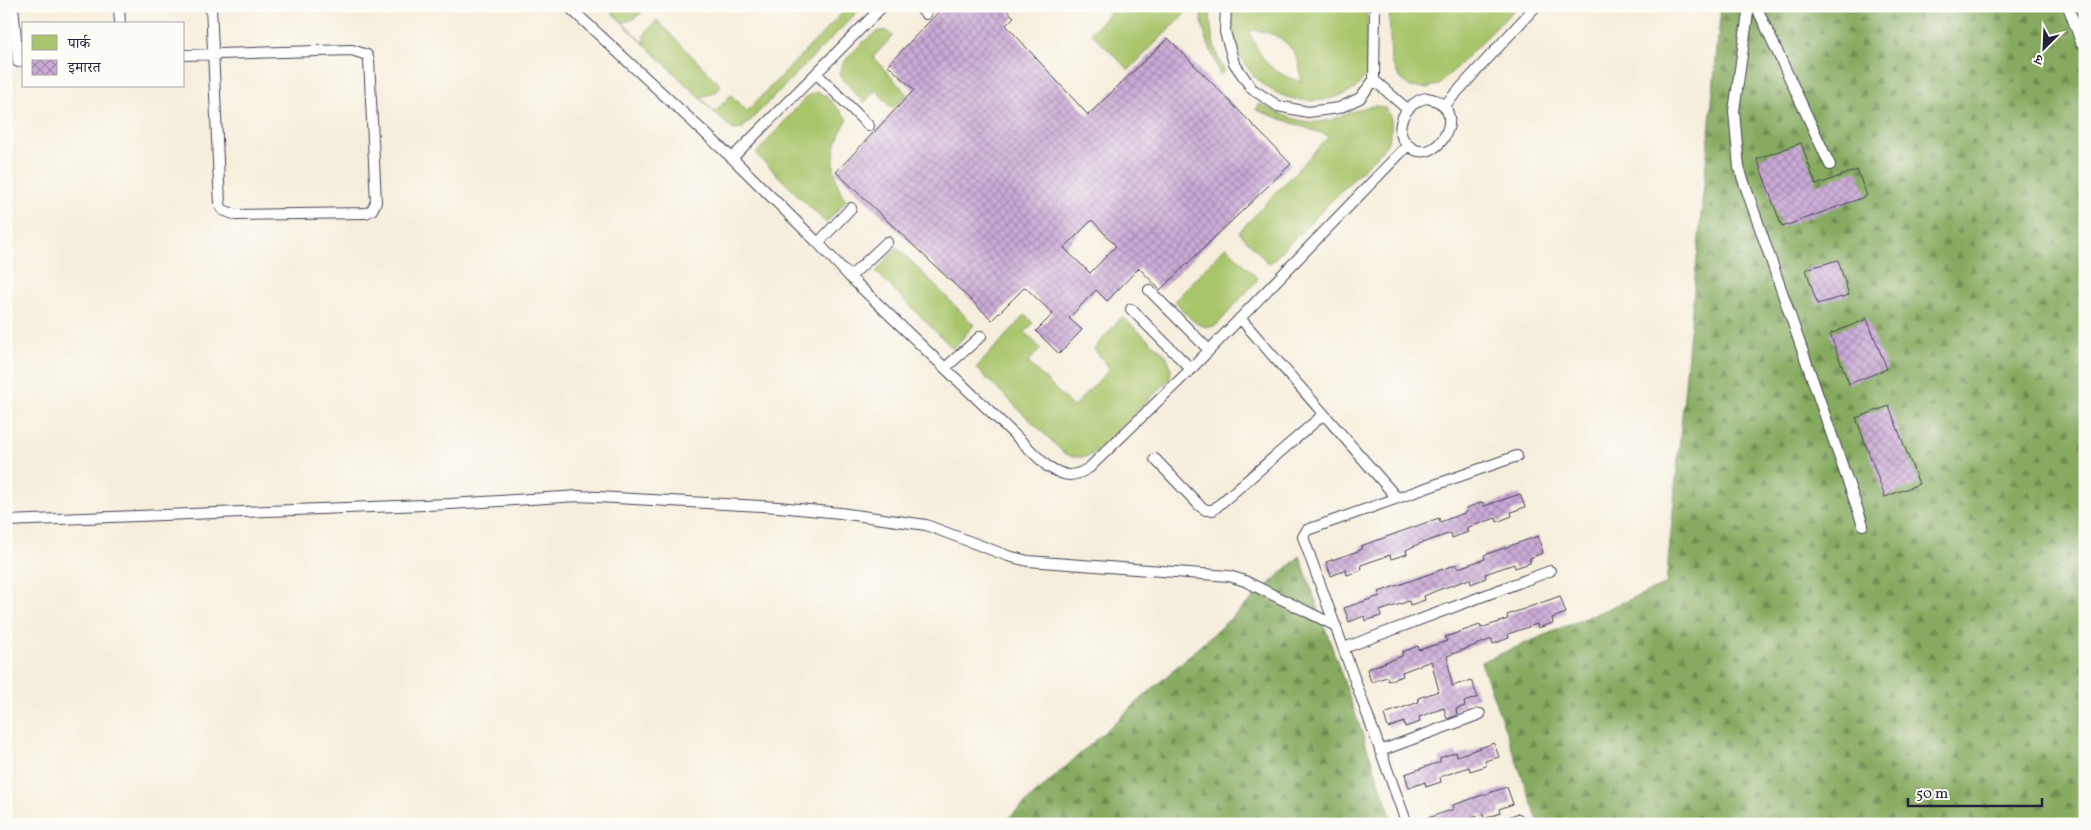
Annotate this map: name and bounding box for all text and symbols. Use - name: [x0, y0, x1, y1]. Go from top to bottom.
- legend: [22, 22, 185, 88]
- north arrow: [2018, 22, 2068, 72]
- text: पार्क: [67, 34, 91, 55]
- text: उ: [2031, 48, 2047, 69]
- text: इमारत: [67, 58, 102, 79]
- scale bar: [1908, 775, 2042, 807]
- text: 50 m: [1916, 784, 1948, 805]

